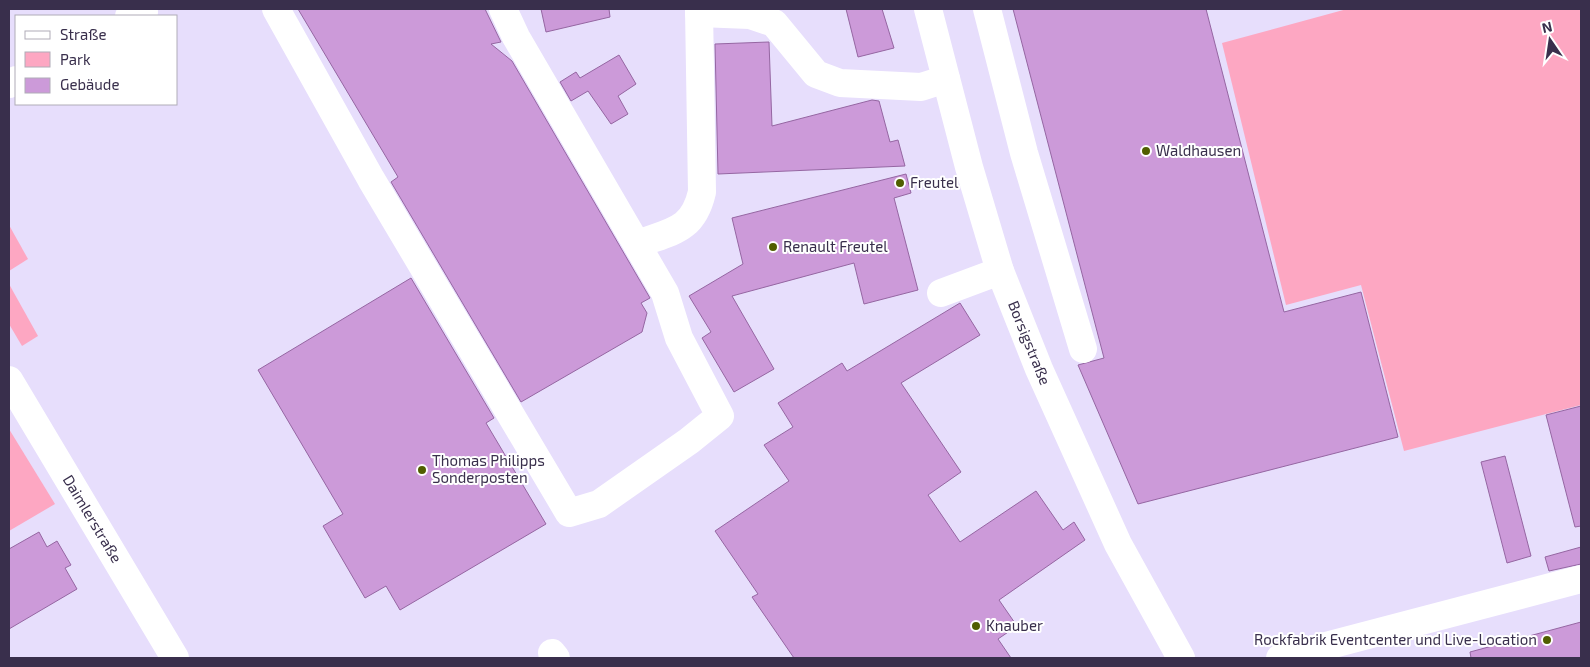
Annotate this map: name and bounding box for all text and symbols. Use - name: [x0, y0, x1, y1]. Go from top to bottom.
- legend: [15, 15, 178, 105]
- north arrow: [1525, 15, 1575, 65]
- text: N: [1540, 17, 1554, 36]
- text: Straße: [60, 25, 106, 43]
- text: Park: [60, 50, 91, 68]
- text: Gebäude: [60, 75, 119, 93]
- place label: Waldhausen: [1156, 141, 1241, 159]
- marker: Waldhausen: [1140, 145, 1152, 157]
- place label: Freutel: [910, 173, 959, 191]
- marker: Freutel: [894, 177, 906, 189]
- place label: Renault Freutel: [783, 237, 888, 255]
- marker: Renault Freutel: [767, 241, 779, 253]
- street label: Borsigstraße: [1005, 298, 1055, 387]
- place label: Thomas Philipps Sonderposten: [432, 451, 545, 486]
- marker: Thomas Philipps Sonderposten: [416, 464, 428, 476]
- street label: Daimlerstraße: [60, 471, 126, 566]
- place label: Knauber: [986, 616, 1043, 634]
- marker: Knauber: [970, 620, 982, 632]
- place label: Rockfabrik Eventcenter und Live-Location: [1254, 630, 1537, 648]
- marker: Rockfabrik Eventcenter und Live-Location: [1541, 634, 1553, 646]

